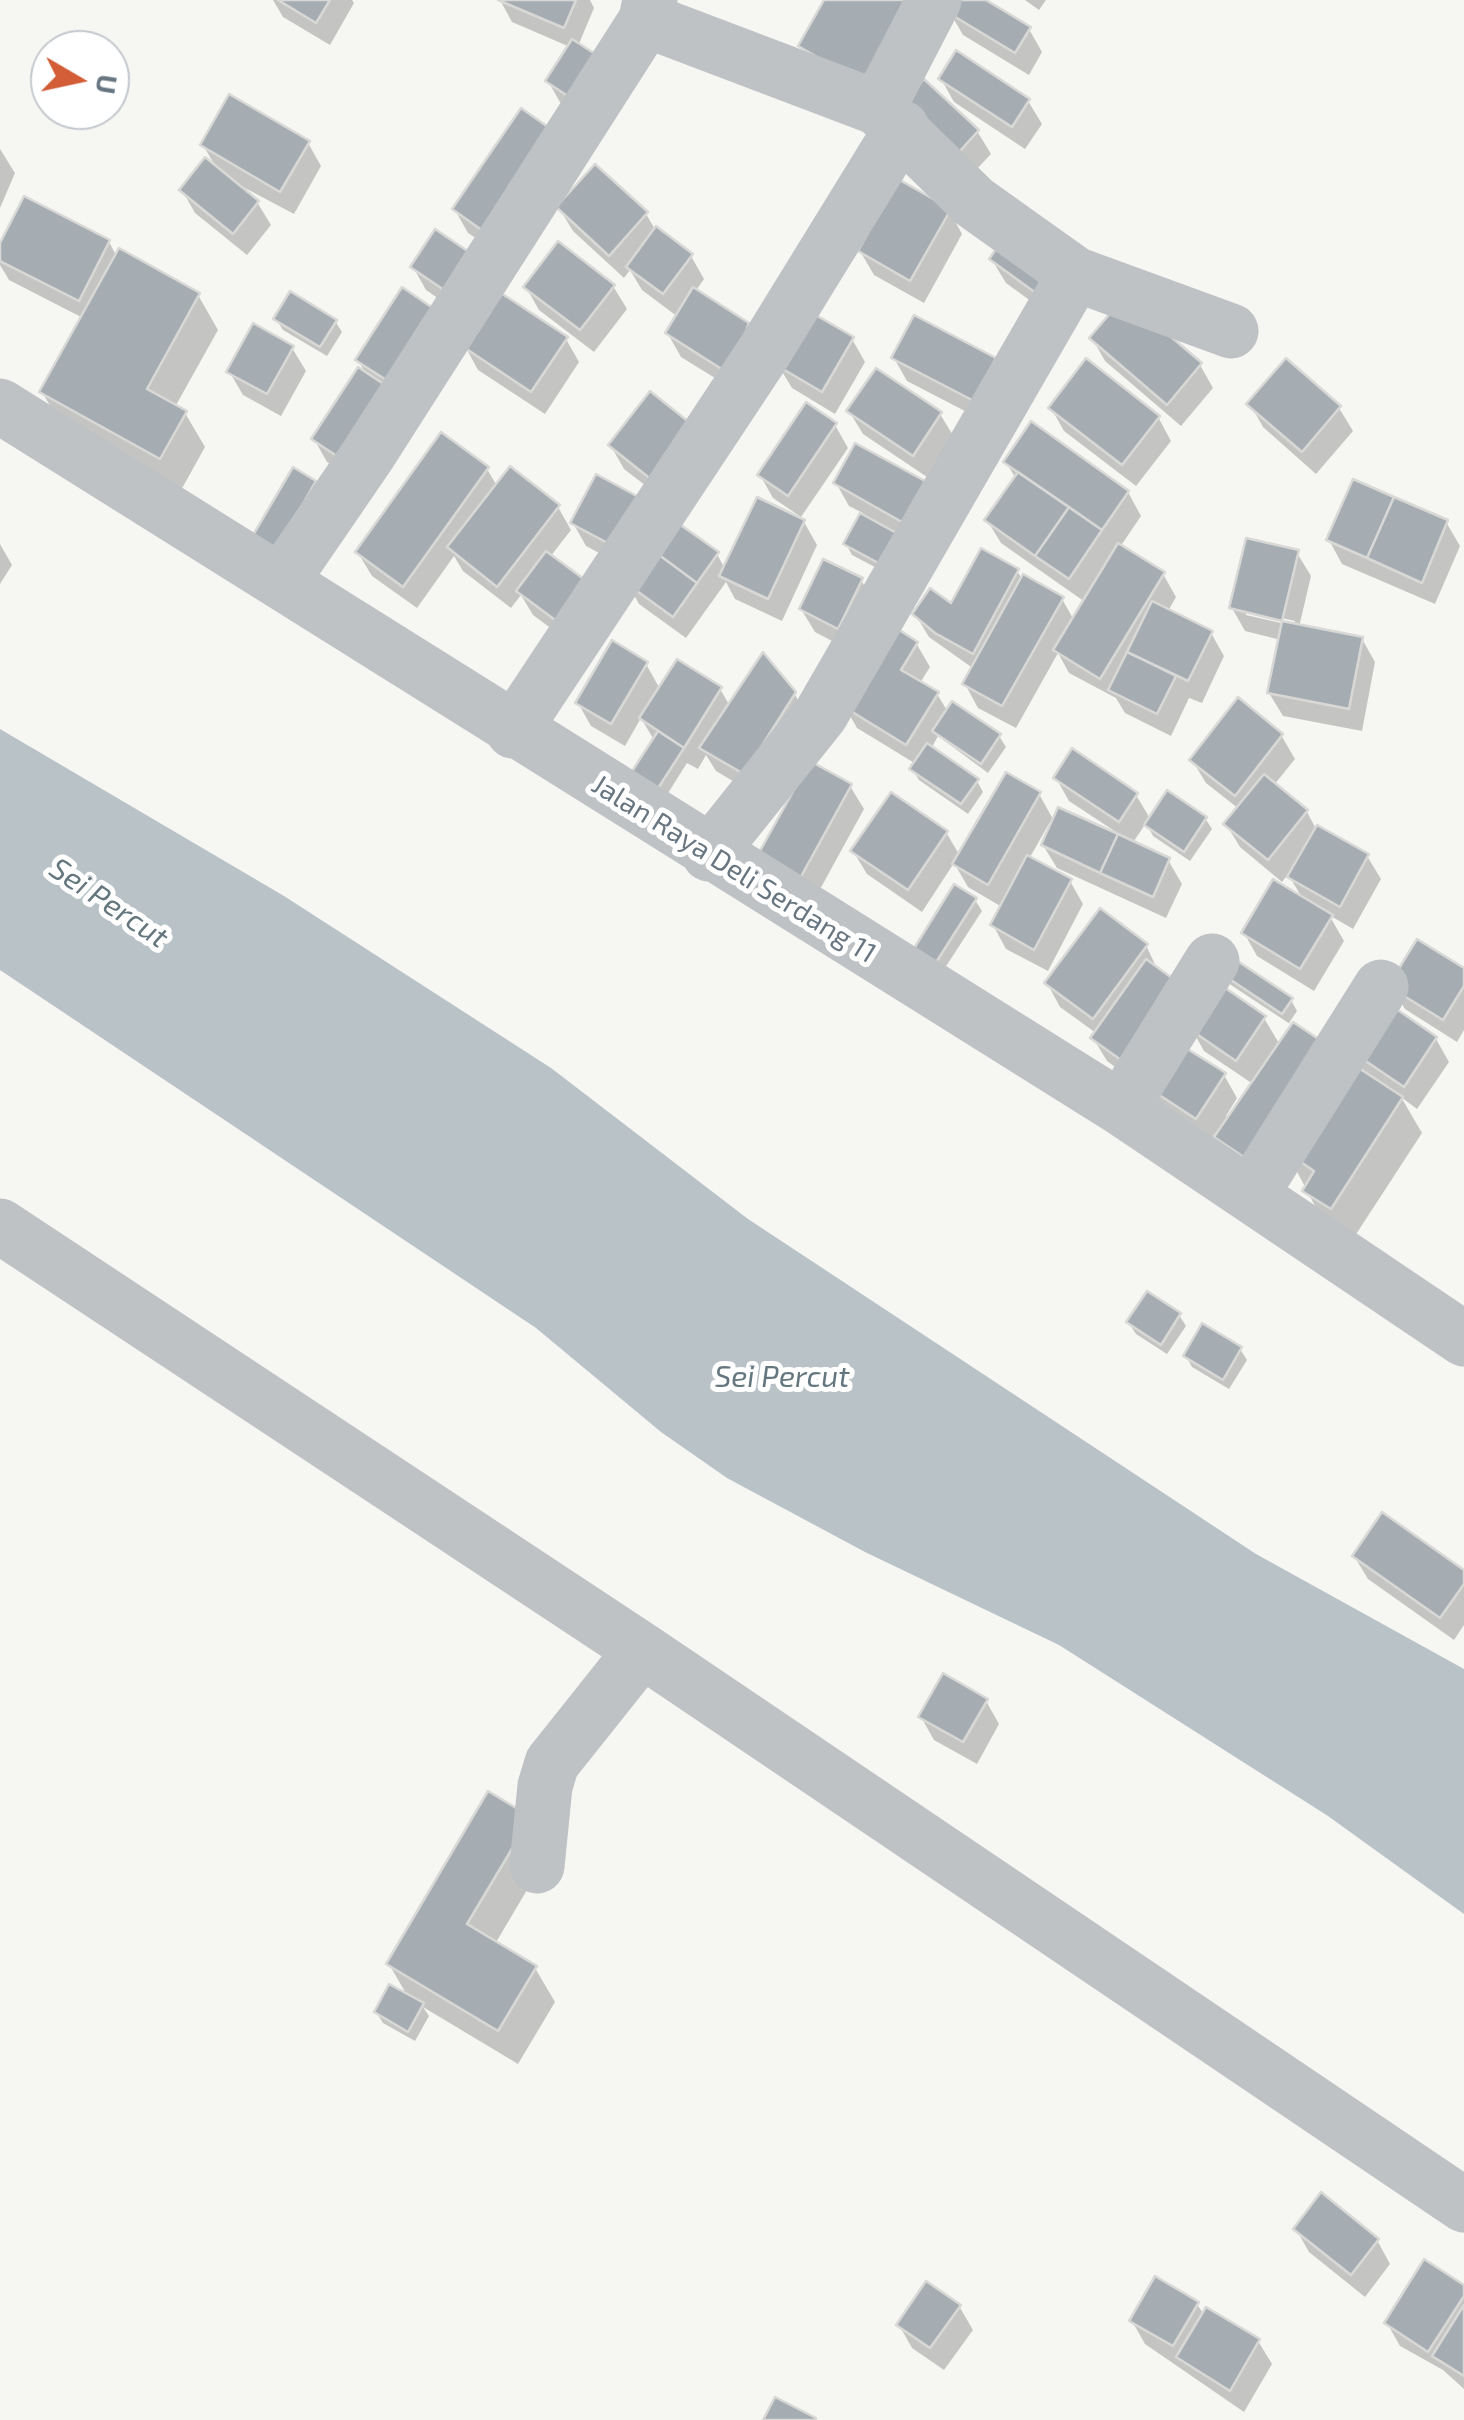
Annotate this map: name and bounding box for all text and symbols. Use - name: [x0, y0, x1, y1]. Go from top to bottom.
- north arrow: [30, 30, 130, 130]
- text: U: [89, 72, 126, 97]
- street label: Jalan Raya Deli Serdang 11: [586, 768, 882, 970]
- water label: Sei Percut: [43, 850, 175, 956]
- water label: Sei Percut: [714, 1359, 850, 1395]

